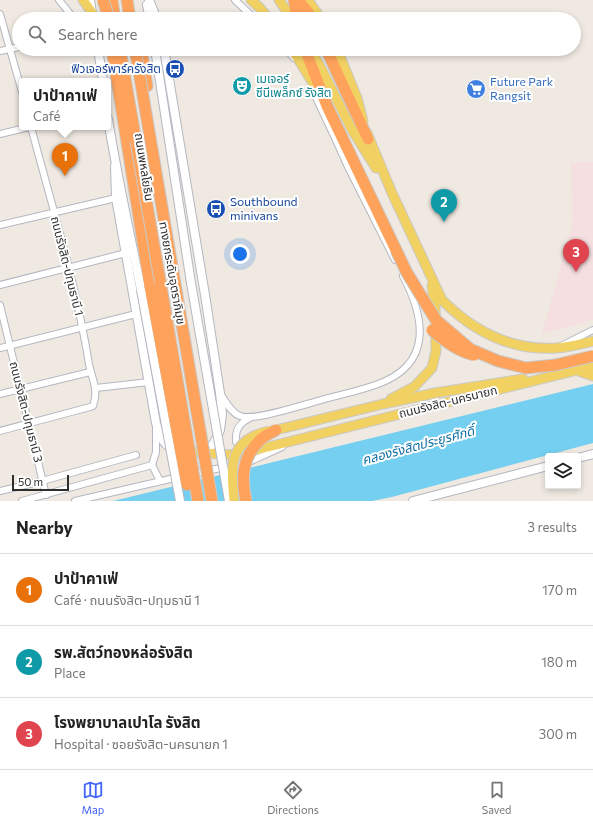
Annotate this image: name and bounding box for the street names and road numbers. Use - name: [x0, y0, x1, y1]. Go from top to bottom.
- street label: ถนนพหลโยธิน: [133, 132, 157, 202]
- street label: ถนนรังสิต-ปทุมธานี 1: [48, 215, 87, 317]
- street label: ทางยกระดับอุตราภิมุข: [156, 220, 189, 325]
- street label: ถนนรังสิต-ปทุมธานี 3: [7, 360, 46, 464]
- street label: ถนนรังสิต-นครนายก: [397, 382, 498, 420]

